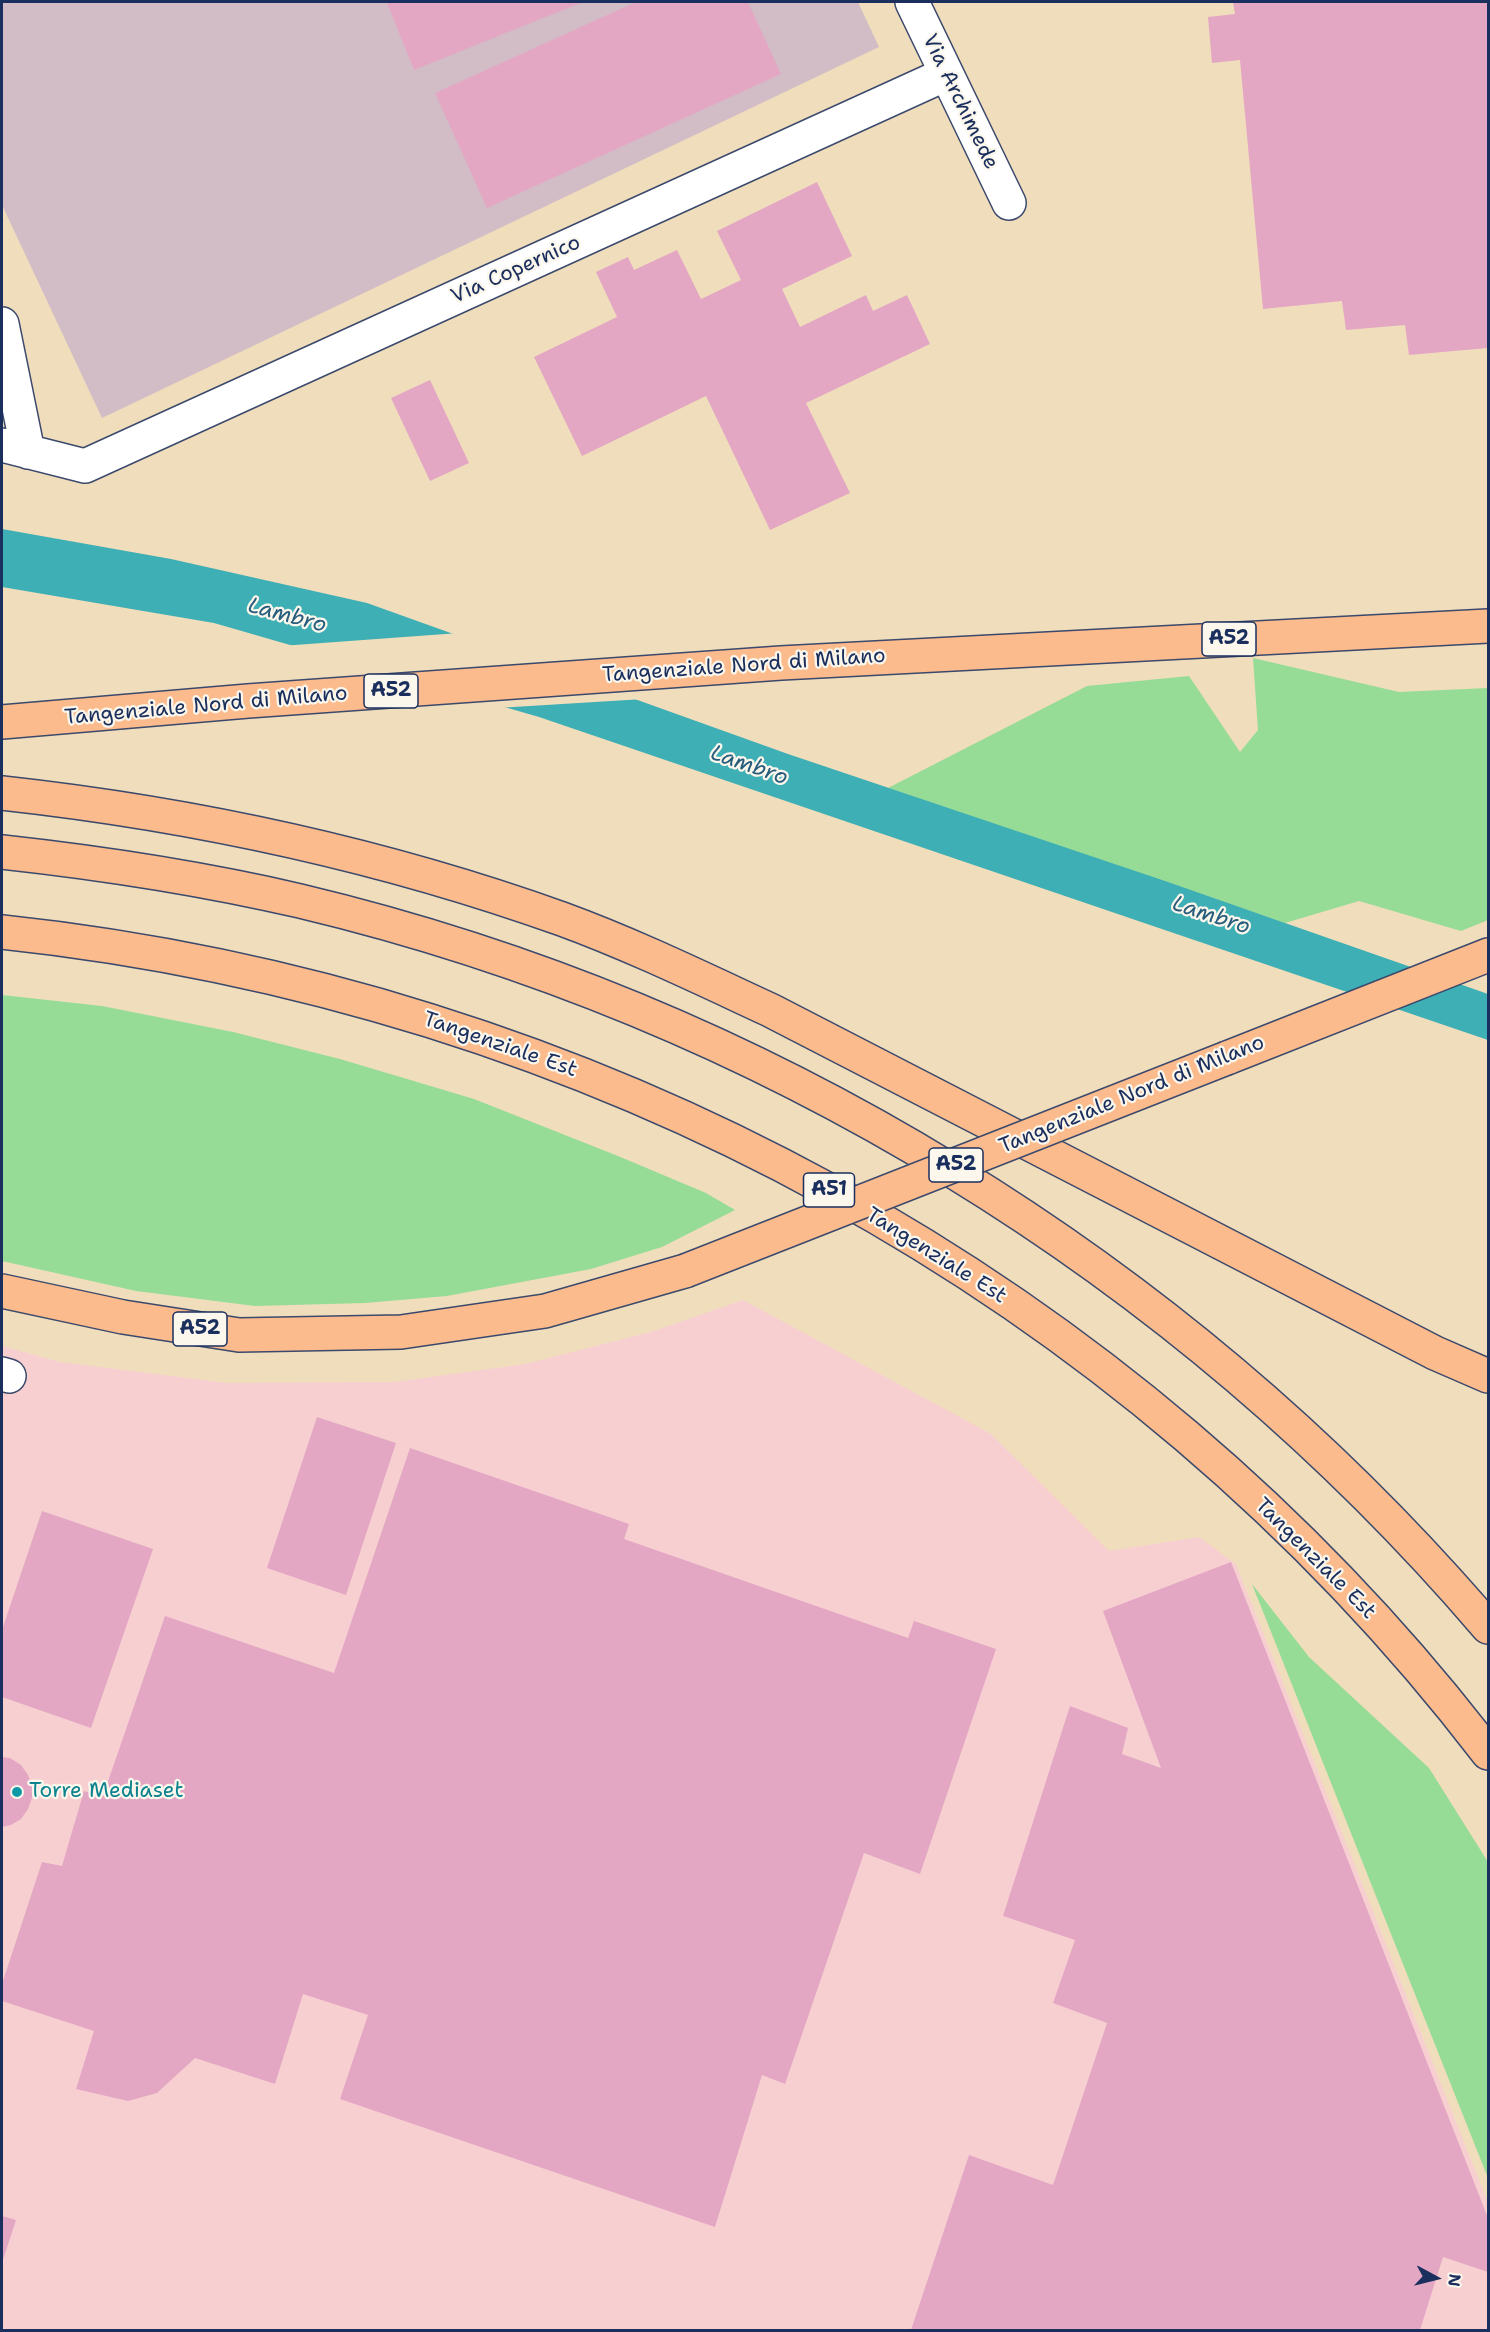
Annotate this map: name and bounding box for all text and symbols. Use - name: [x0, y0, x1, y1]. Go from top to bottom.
- street label: Via Archimede: [916, 30, 1004, 174]
- street label: Via Copernico: [448, 230, 584, 310]
- water label: Lambro: [245, 593, 329, 639]
- road number: A52: [1202, 622, 1256, 656]
- street label: Tangenziale Nord di Milano: [602, 644, 886, 688]
- road number: A52: [364, 674, 418, 708]
- street label: Tangenziale Nord di Milano: [64, 681, 348, 731]
- water label: Lambro: [707, 740, 791, 792]
- water label: Lambro: [1169, 891, 1253, 941]
- street label: Tangenziale Est: [420, 1007, 580, 1083]
- street label: Tangenziale Nord di Milano: [996, 1030, 1268, 1160]
- road number: A52: [929, 1148, 983, 1182]
- road number: A51: [804, 1173, 854, 1207]
- street label: Tangenziale Est: [861, 1203, 1011, 1309]
- road number: A52: [173, 1312, 227, 1346]
- street label: Tangenziale Est: [1249, 1493, 1381, 1625]
- place label: Torre Mediaset: [29, 1779, 184, 1805]
- marker: Torre Mediaset: [10, 1785, 24, 1799]
- north arrow: [1406, 2248, 1466, 2308]
- text: N: [1443, 2273, 1466, 2288]

